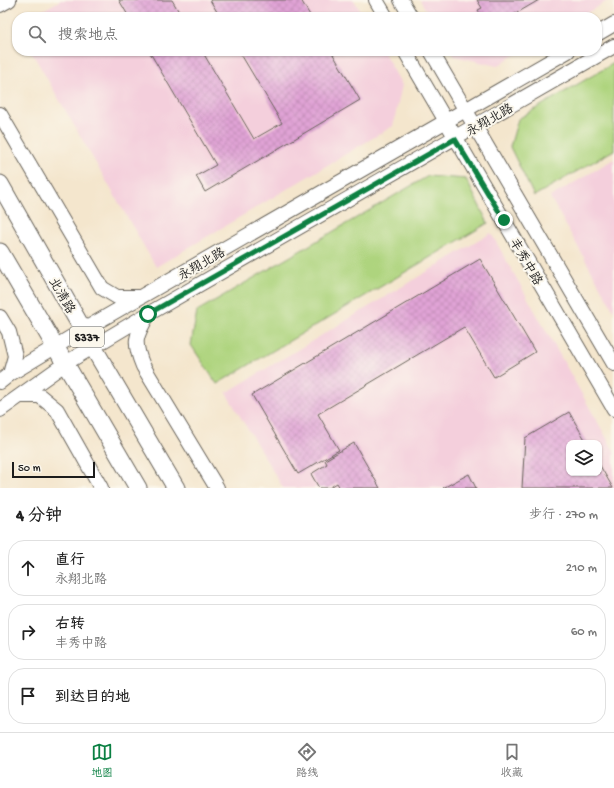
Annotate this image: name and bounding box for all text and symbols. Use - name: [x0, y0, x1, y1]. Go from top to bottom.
- search box: [12, 12, 602, 56]
- icon: search: [26, 23, 48, 45]
- text: 搜索地点: [58, 27, 118, 45]
- street label: 永翔北路: [463, 101, 517, 141]
- route end: [495, 211, 513, 229]
- street label: 丰秀中路: [505, 235, 545, 289]
- street label: 永翔北路: [175, 245, 229, 285]
- street label: 北清路: [45, 275, 78, 317]
- route start: [139, 305, 157, 323]
- road number: S337: [70, 327, 104, 347]
- map controls: [566, 440, 602, 476]
- button: layers: [566, 440, 602, 476]
- scale bar: [12, 460, 95, 479]
- text: 50 m: [18, 463, 40, 475]
- text: 4 分钟: [16, 507, 62, 527]
- text: 步行 · 270 m: [529, 508, 598, 523]
- text: 直行: [55, 552, 85, 570]
- icon: ahead: [17, 557, 39, 579]
- text: 210 m: [566, 561, 597, 576]
- text: 永翔北路: [55, 573, 107, 588]
- text: 右转: [55, 616, 85, 634]
- icon: right: [17, 621, 39, 643]
- text: 60 m: [571, 625, 597, 640]
- text: 丰秀中路: [55, 637, 107, 652]
- icon: arrive: [17, 685, 39, 707]
- text: 到达目的地: [55, 689, 130, 707]
- tab: 地图: [91, 741, 113, 780]
- tab: 路线: [296, 741, 318, 780]
- tab: 收藏: [501, 741, 523, 780]

